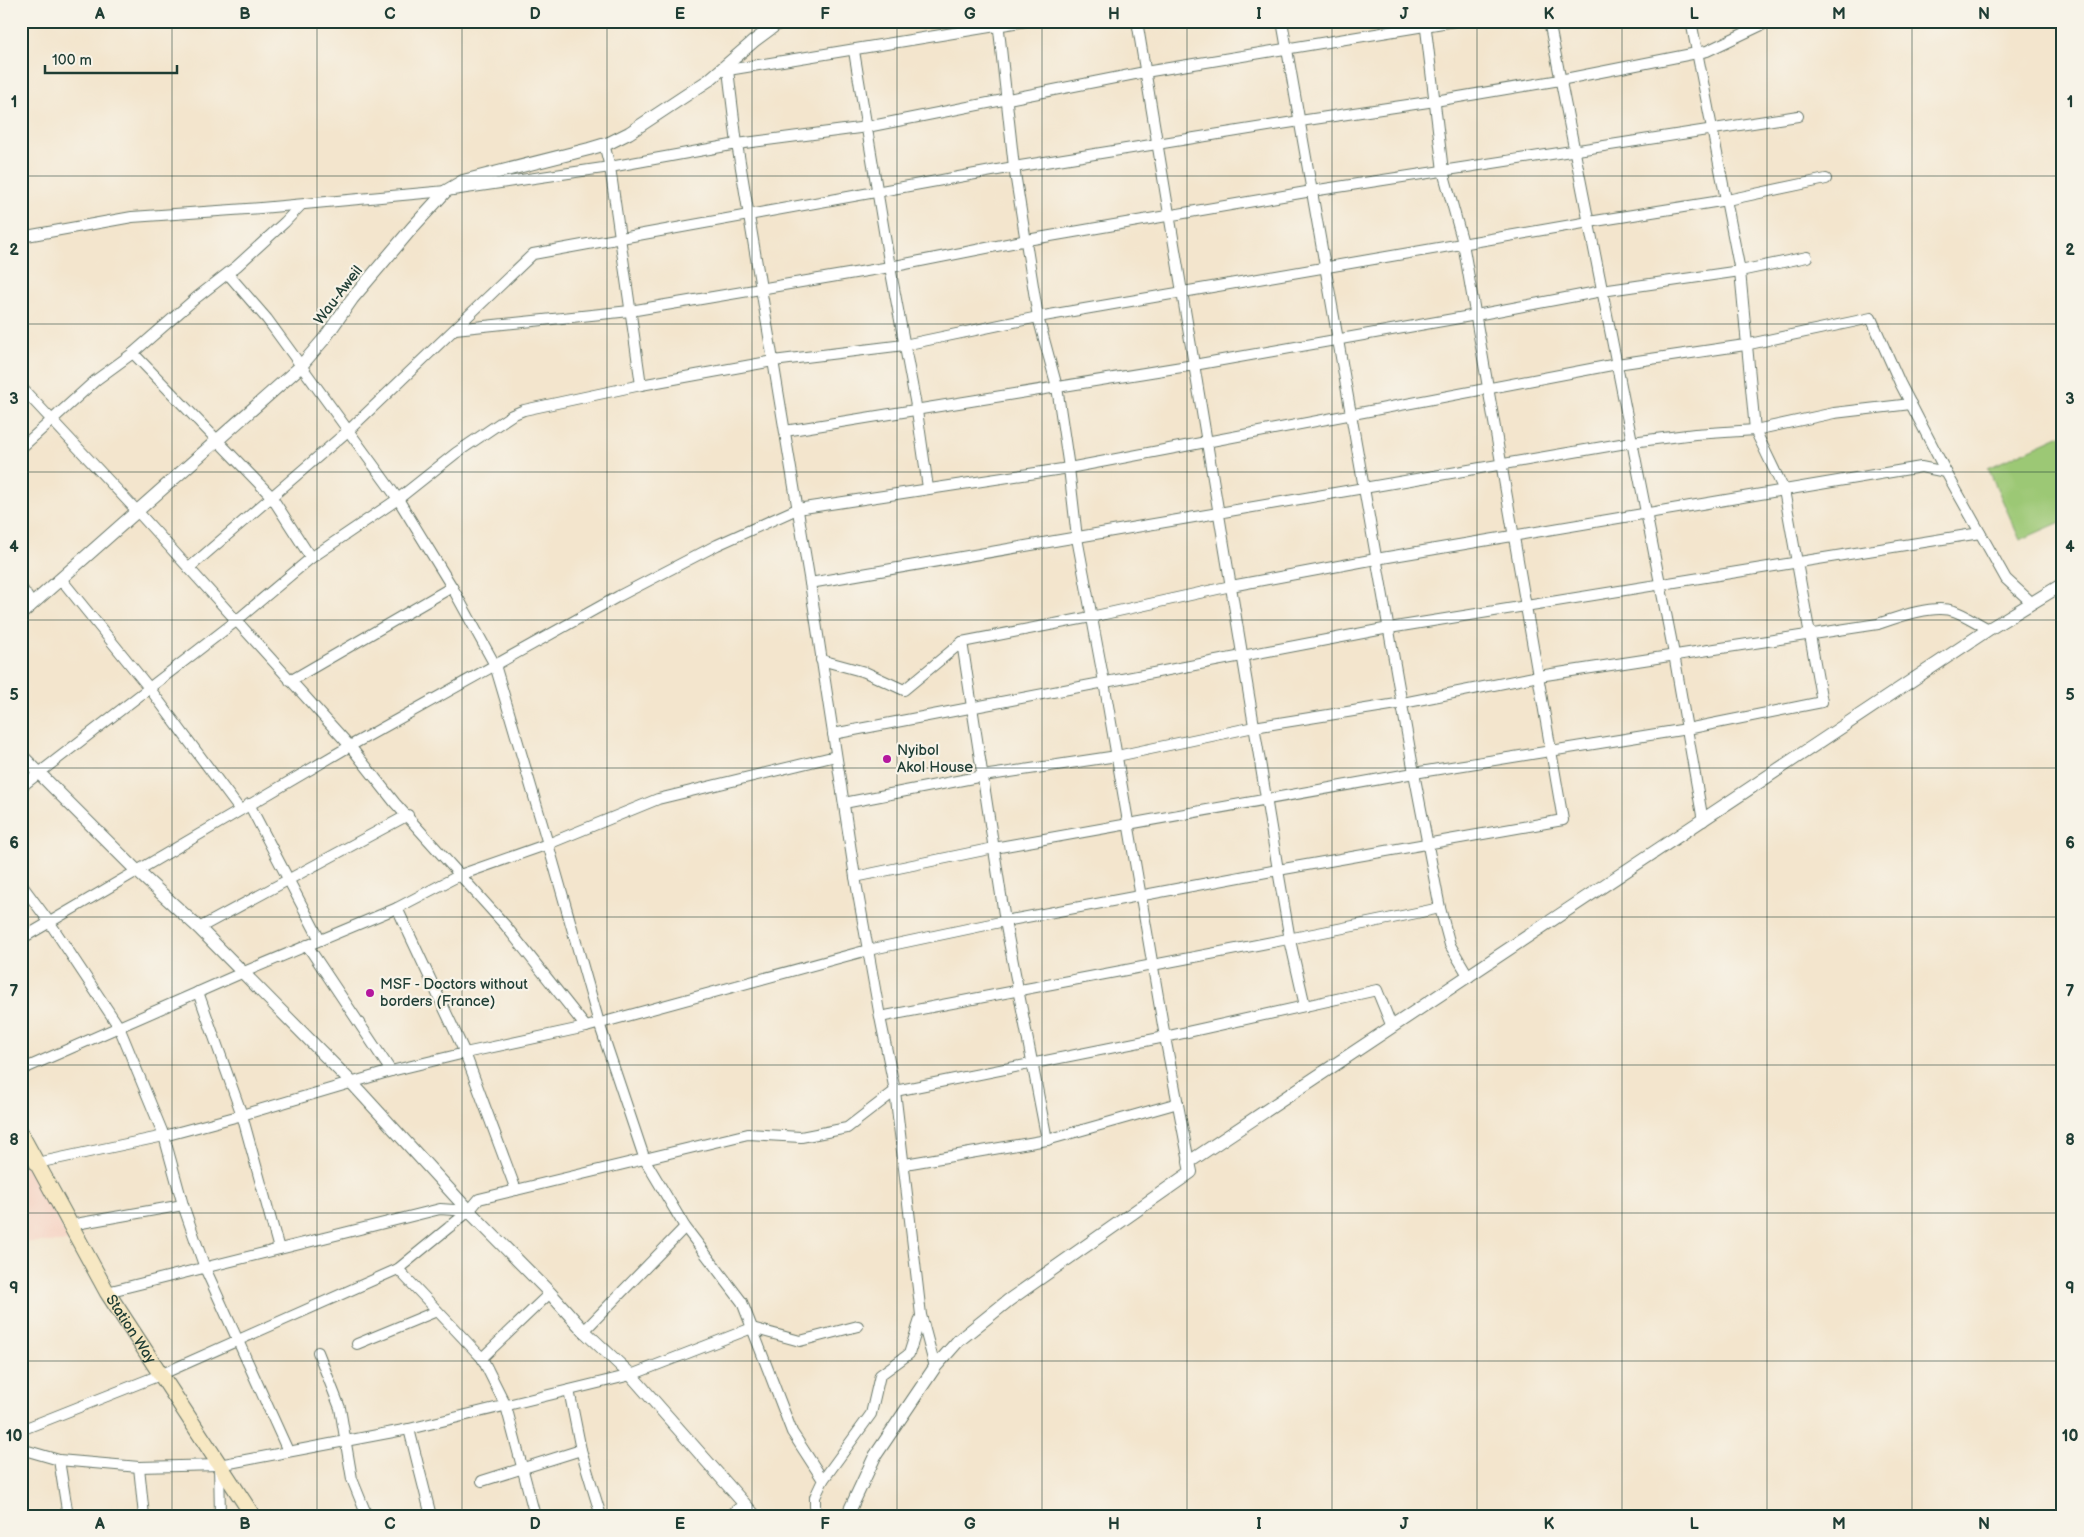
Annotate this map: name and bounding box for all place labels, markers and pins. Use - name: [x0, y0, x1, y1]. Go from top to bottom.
- place label: Nyibol Akol House: [897, 741, 973, 777]
- marker: Nyibol Akol House: [881, 753, 893, 765]
- place label: MSF - Doctors without borders (France): [380, 975, 528, 1011]
- marker: MSF - Doctors without borders (France): [364, 987, 376, 999]

